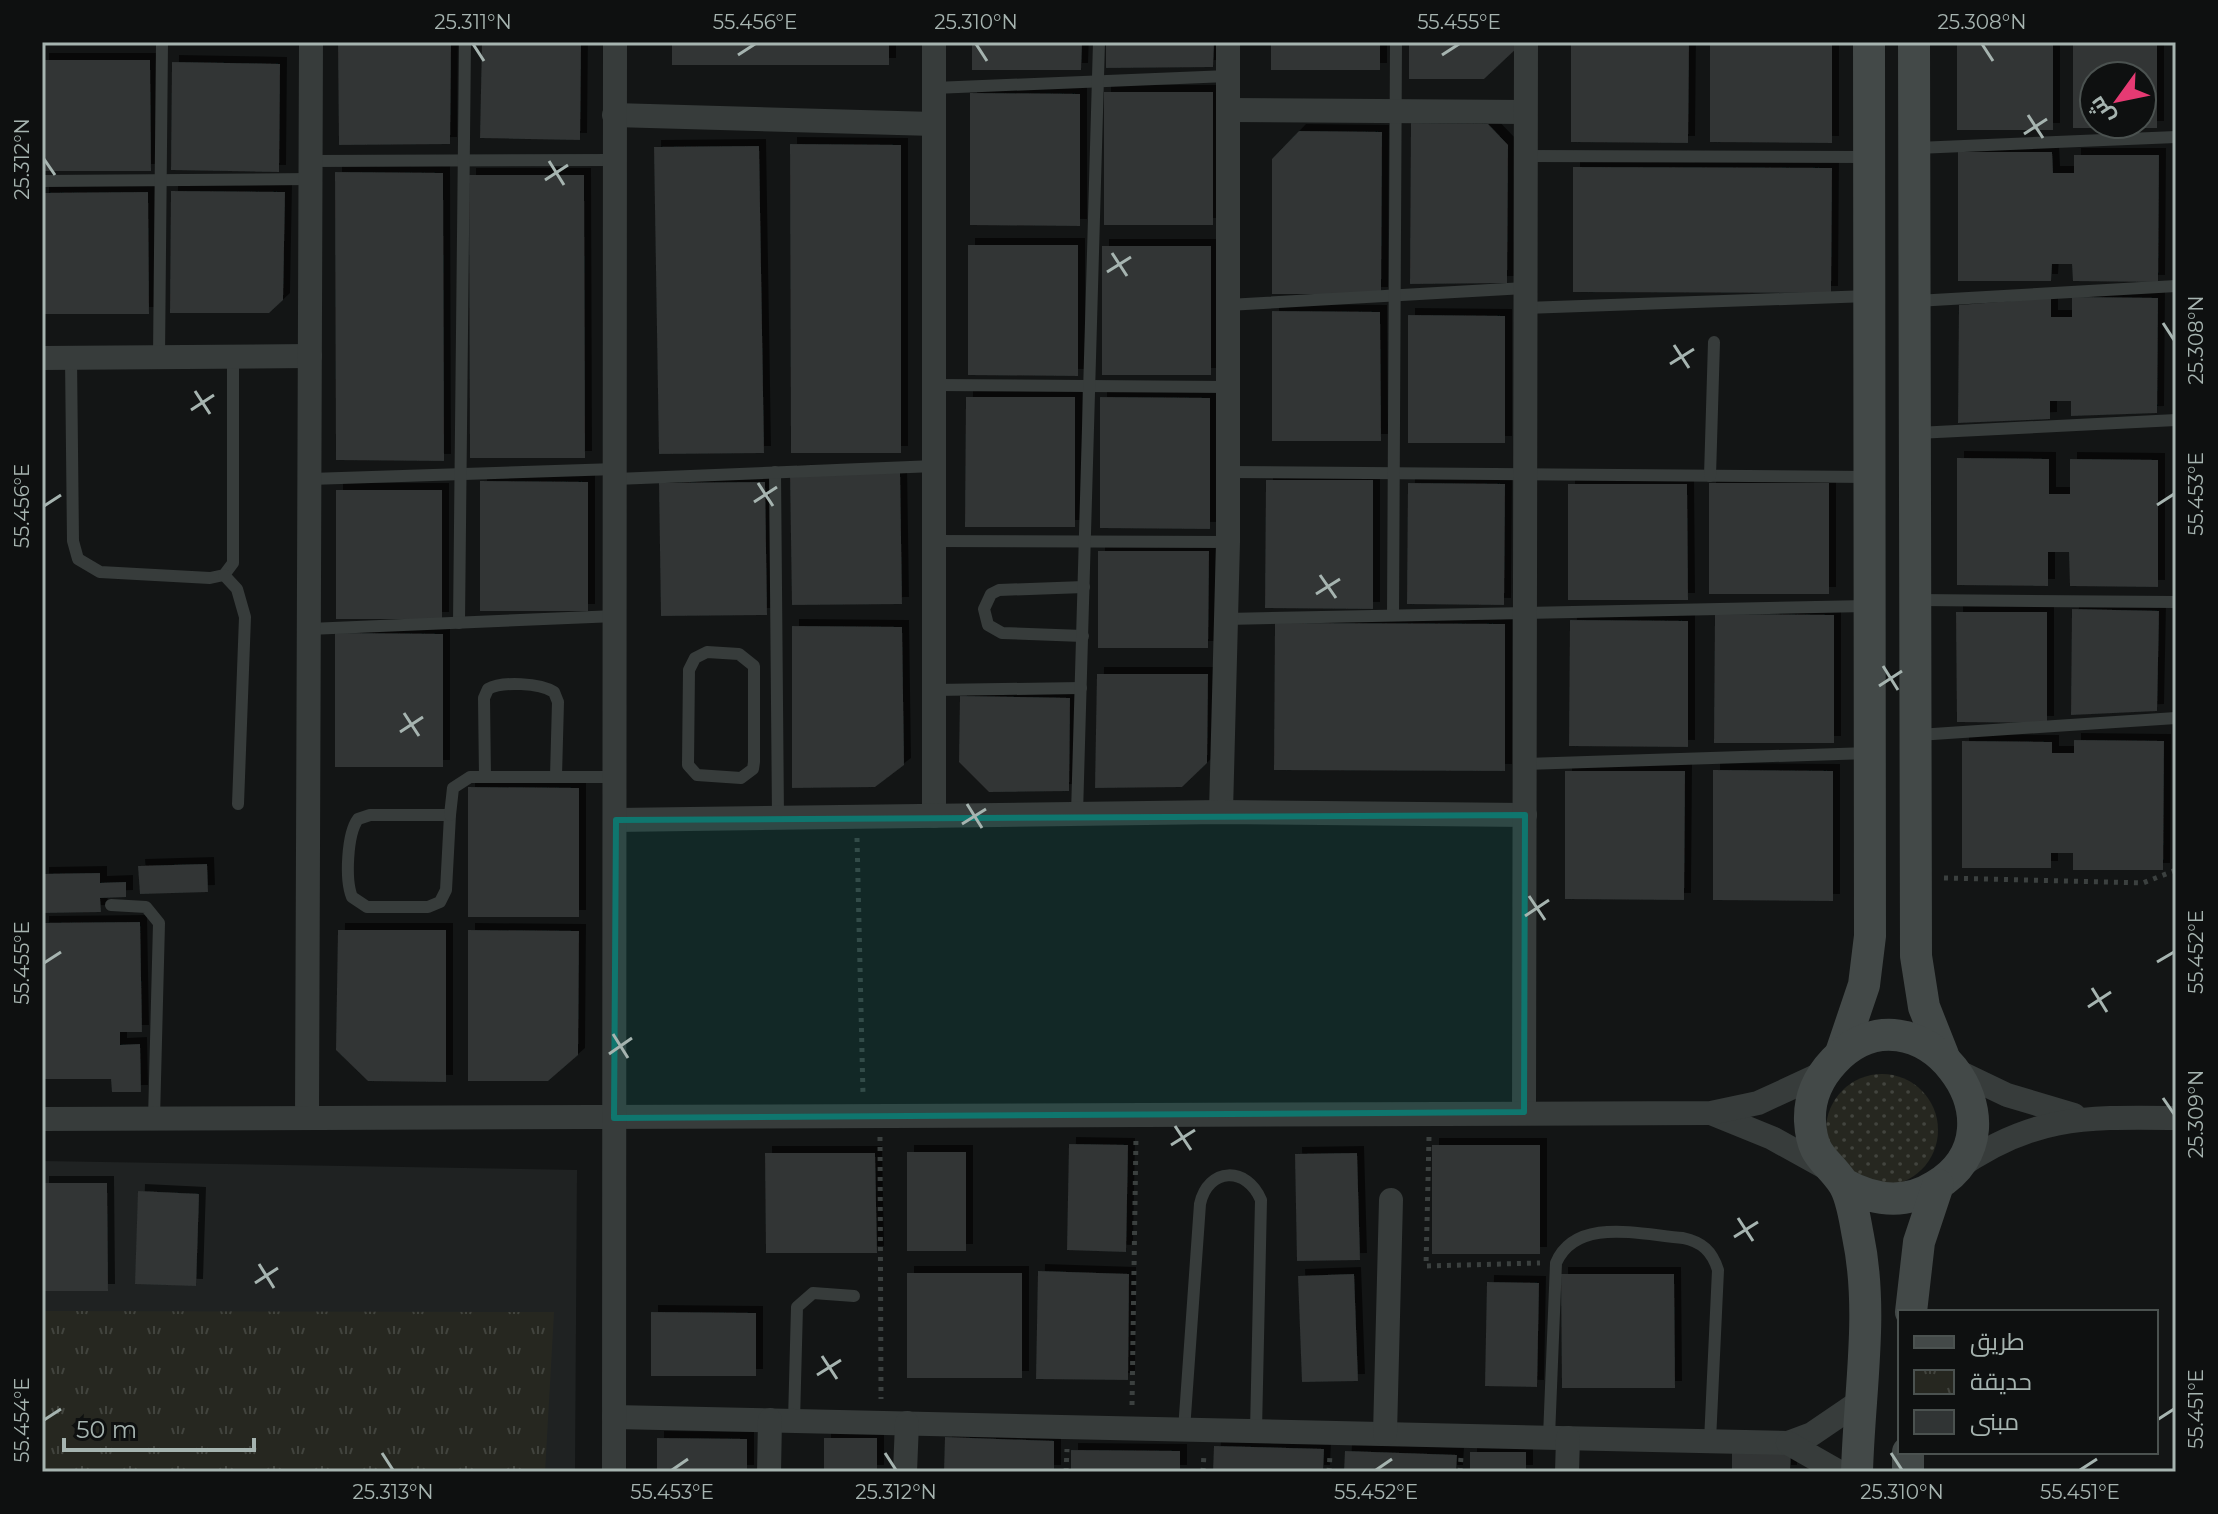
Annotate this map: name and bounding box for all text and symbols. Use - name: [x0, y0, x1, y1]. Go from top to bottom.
- text: 25.311°N: [434, 10, 512, 34]
- text: 55.456°E: [713, 10, 797, 34]
- text: 25.310°N: [934, 10, 1018, 34]
- text: 55.455°E: [1417, 10, 1501, 34]
- text: 25.308°N: [1937, 10, 2027, 34]
- north arrow: [2078, 60, 2158, 140]
- text: ش: [2083, 91, 2121, 130]
- text: 25.312°N: [10, 118, 34, 200]
- text: 25.308°N: [2184, 295, 2208, 385]
- text: 55.453°E: [2184, 452, 2208, 536]
- text: 55.456°E: [10, 464, 34, 548]
- text: 55.452°E: [2184, 910, 2208, 994]
- text: 55.455°E: [10, 921, 34, 1005]
- text: 25.309°N: [2184, 1070, 2208, 1158]
- legend: [1898, 1310, 2158, 1454]
- text: طريق: [1970, 1327, 2025, 1357]
- text: حديقة: [1970, 1367, 2032, 1396]
- text: 55.451°E: [2184, 1369, 2208, 1449]
- text: 55.454°E: [10, 1377, 34, 1463]
- scale bar: [64, 1402, 254, 1452]
- text: مبنى: [1970, 1407, 2019, 1436]
- text: 50 m: [76, 1415, 137, 1444]
- text: 25.313°N: [352, 1480, 434, 1504]
- text: 55.453°E: [630, 1480, 714, 1504]
- text: 25.312°N: [855, 1480, 937, 1504]
- text: 55.452°E: [1334, 1480, 1418, 1504]
- text: 25.310°N: [1860, 1480, 1944, 1504]
- text: 55.451°E: [2040, 1480, 2120, 1504]

